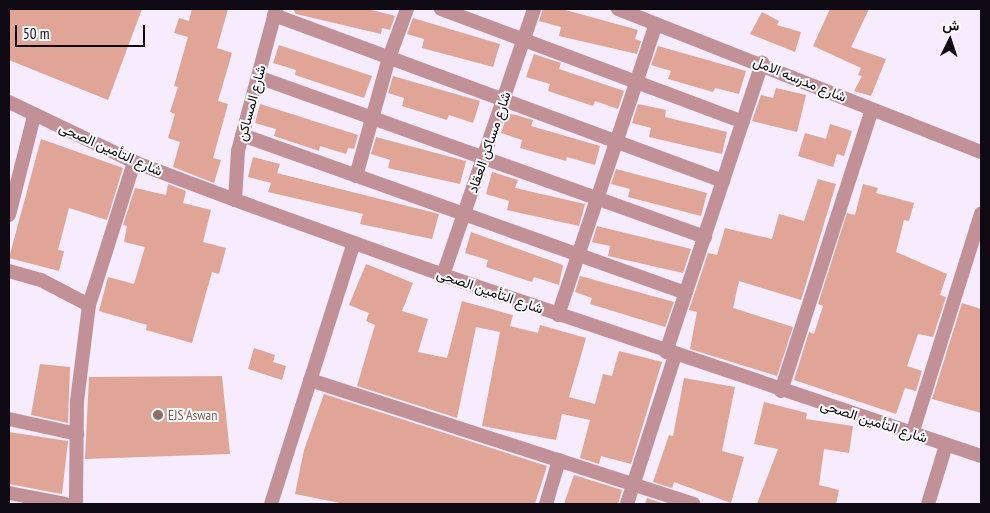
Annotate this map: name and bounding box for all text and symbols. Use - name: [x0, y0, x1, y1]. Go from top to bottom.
- scale bar: [18, 15, 148, 47]
- north arrow: [925, 15, 975, 65]
- text: ش: [942, 15, 960, 35]
- text: 50 m: [23, 24, 49, 43]
- street label: شارع مدرسه الامل: [751, 53, 849, 105]
- street label: شارع المساكن: [233, 63, 269, 143]
- street label: شارع مساكن العقاد: [464, 89, 514, 195]
- street label: شارع التأمين الصحى: [57, 119, 165, 179]
- street label: شارع التأمين الصحى: [435, 265, 545, 317]
- street label: شارع التأمين الصحى: [818, 396, 930, 446]
- place label: EJS Aswan: [168, 407, 218, 423]
- marker: EJS Aswan: [152, 409, 164, 421]

